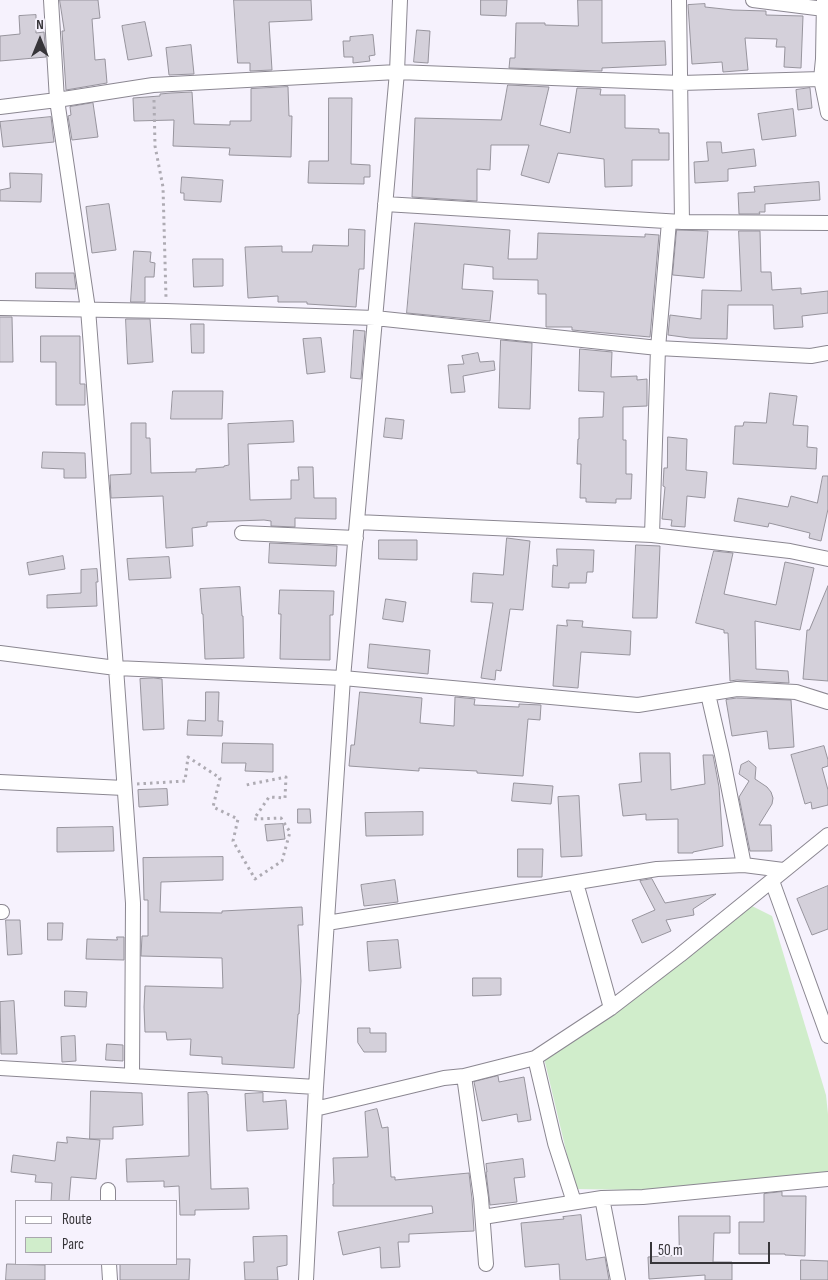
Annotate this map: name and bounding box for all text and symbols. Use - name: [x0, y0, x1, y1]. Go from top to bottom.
- north arrow: [15, 15, 65, 65]
- text: N: [36, 16, 44, 33]
- legend: [15, 1200, 178, 1265]
- text: Route: [62, 1210, 92, 1229]
- scale bar: [653, 1232, 773, 1264]
- text: Parc: [62, 1235, 84, 1254]
- text: 50 m: [658, 1241, 683, 1260]

